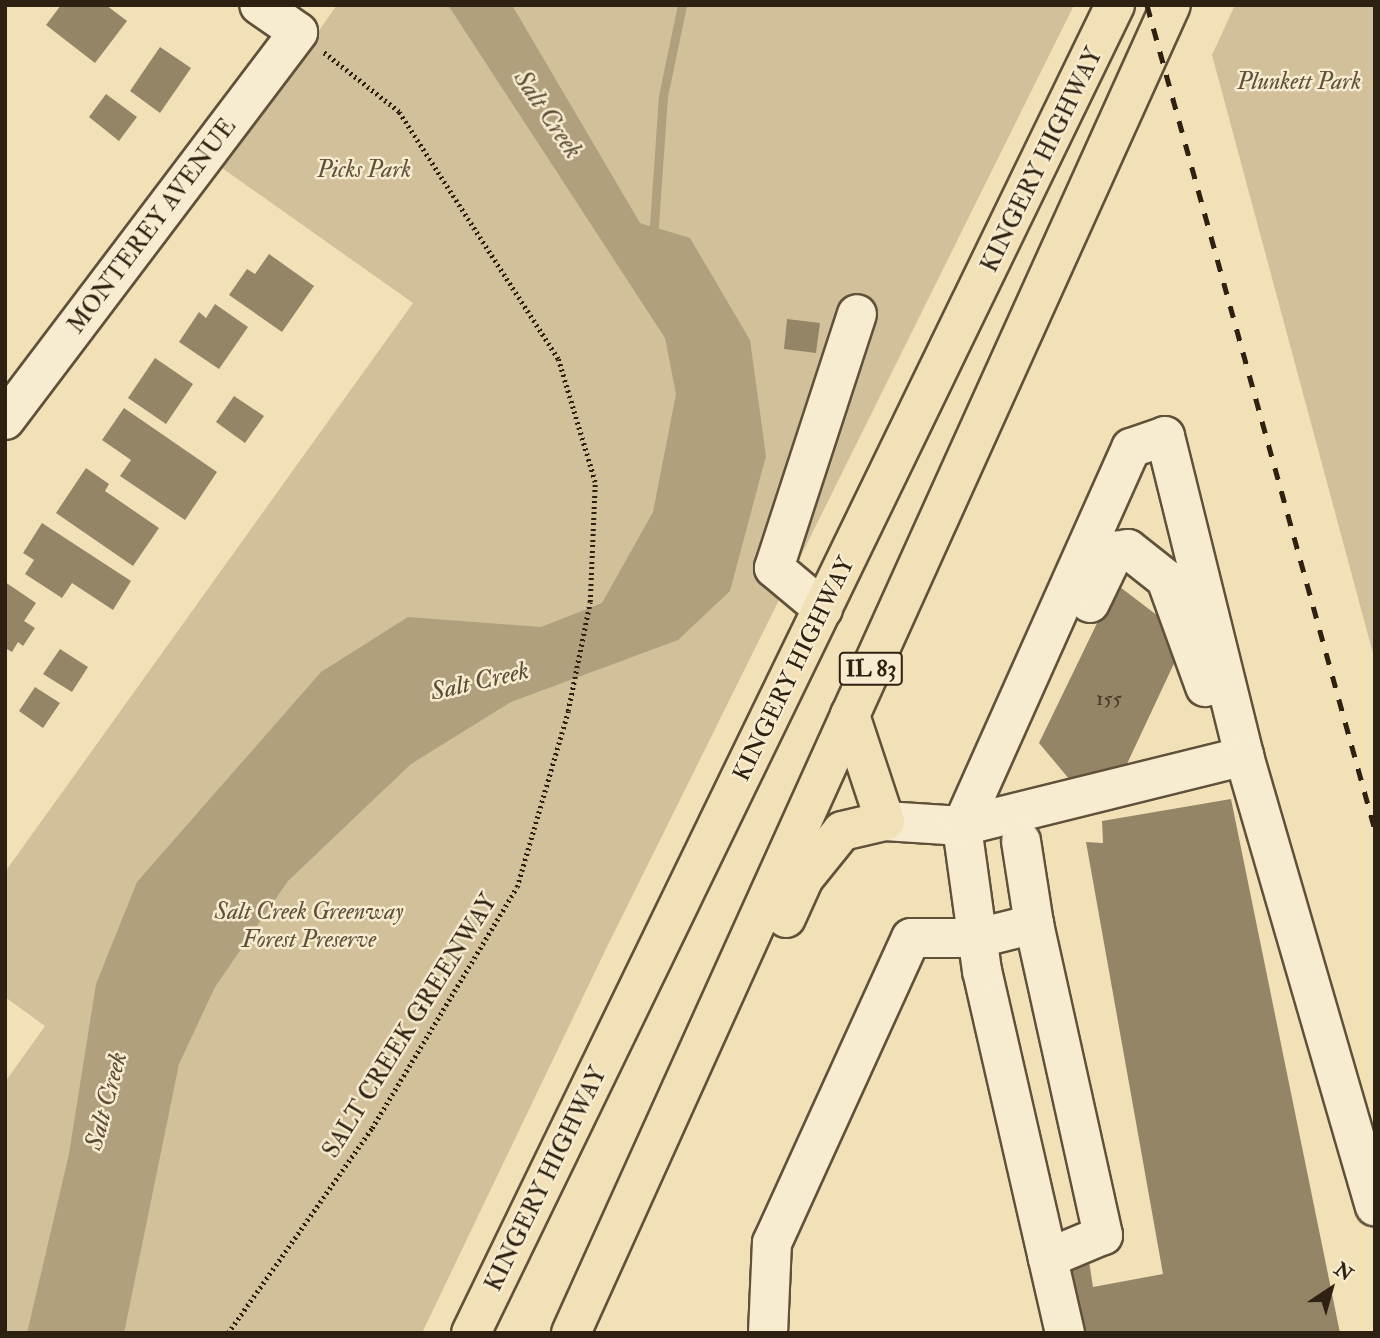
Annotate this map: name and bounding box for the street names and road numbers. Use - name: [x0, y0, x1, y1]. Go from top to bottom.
- street label: KINGERY HIGHWAY: [975, 43, 1109, 277]
- street label: MONTEREY AVENUE: [62, 113, 242, 339]
- street label: KINGERY HIGHWAY: [727, 552, 861, 786]
- road number: IL 83: [838, 650, 904, 688]
- street label: SALT CREEK GREENWAY: [317, 889, 503, 1163]
- street label: KINGERY HIGHWAY: [479, 1062, 613, 1296]

